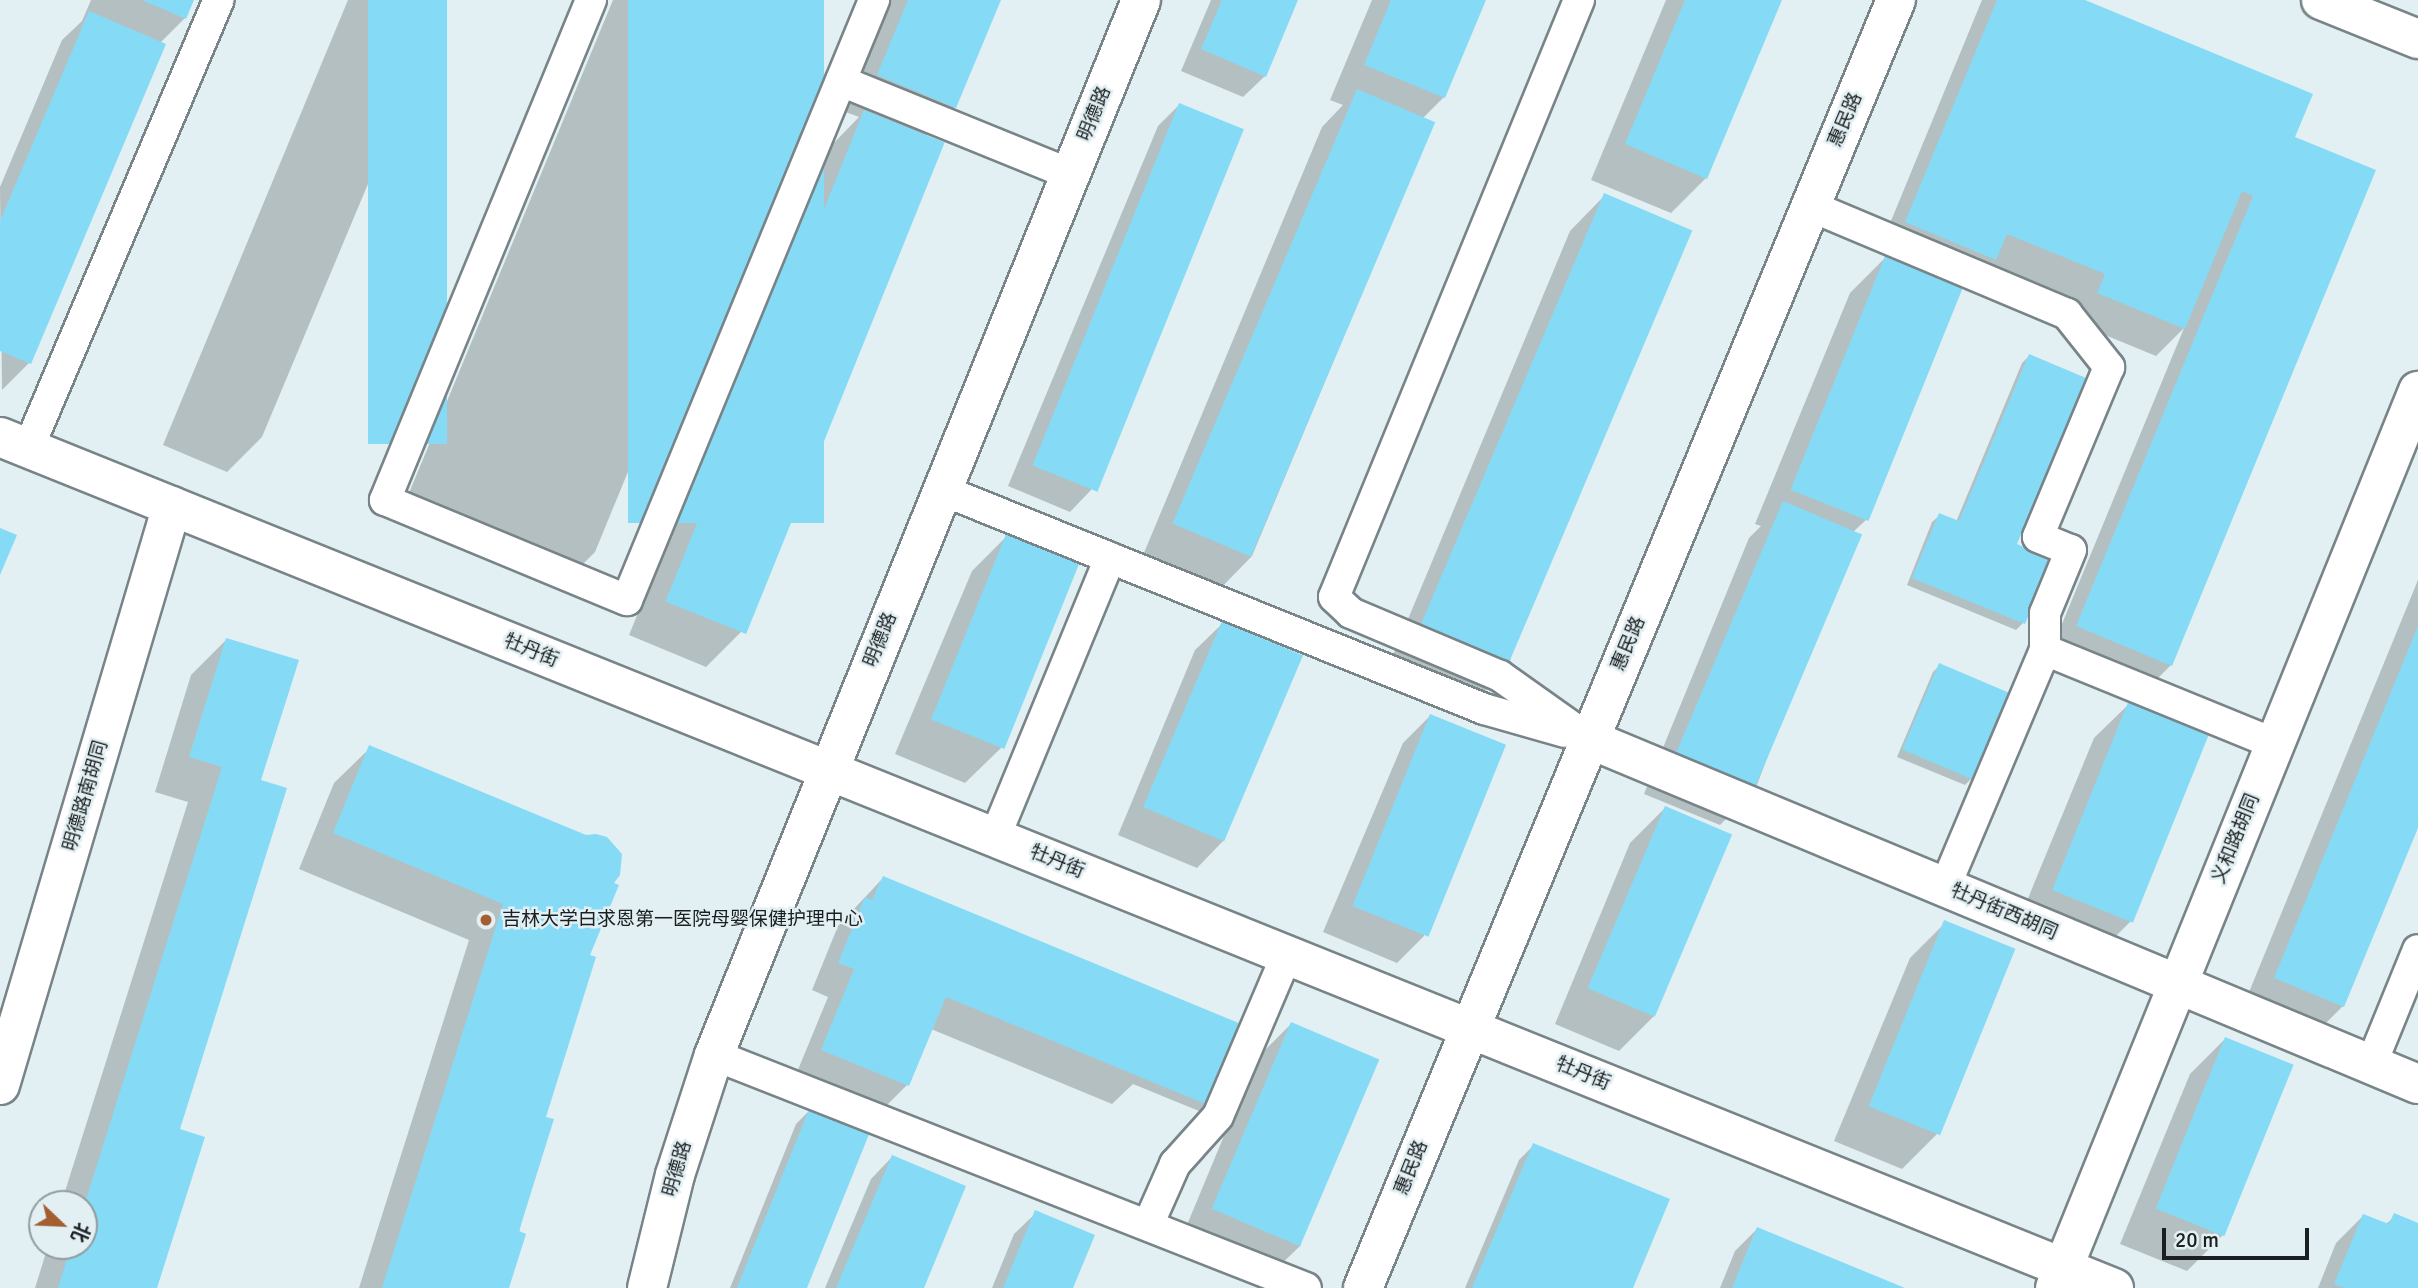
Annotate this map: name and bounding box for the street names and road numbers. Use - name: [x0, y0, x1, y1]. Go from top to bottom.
- street label: 明德路: [1074, 83, 1116, 145]
- street label: 惠民路: [1824, 89, 1868, 151]
- street label: 明德路: [860, 609, 902, 671]
- street label: 惠民路: [1607, 613, 1651, 675]
- street label: 牡丹街: [500, 630, 562, 672]
- street label: 明德路南胡同: [59, 738, 113, 854]
- street label: 义和路胡同: [2208, 791, 2264, 887]
- street label: 牡丹街: [1026, 841, 1088, 883]
- street label: 牡丹街西胡同: [1947, 879, 2061, 945]
- street label: 牡丹街: [1552, 1053, 1614, 1095]
- street label: 惠民路: [1391, 1137, 1433, 1199]
- street label: 明德路: [659, 1138, 697, 1200]

